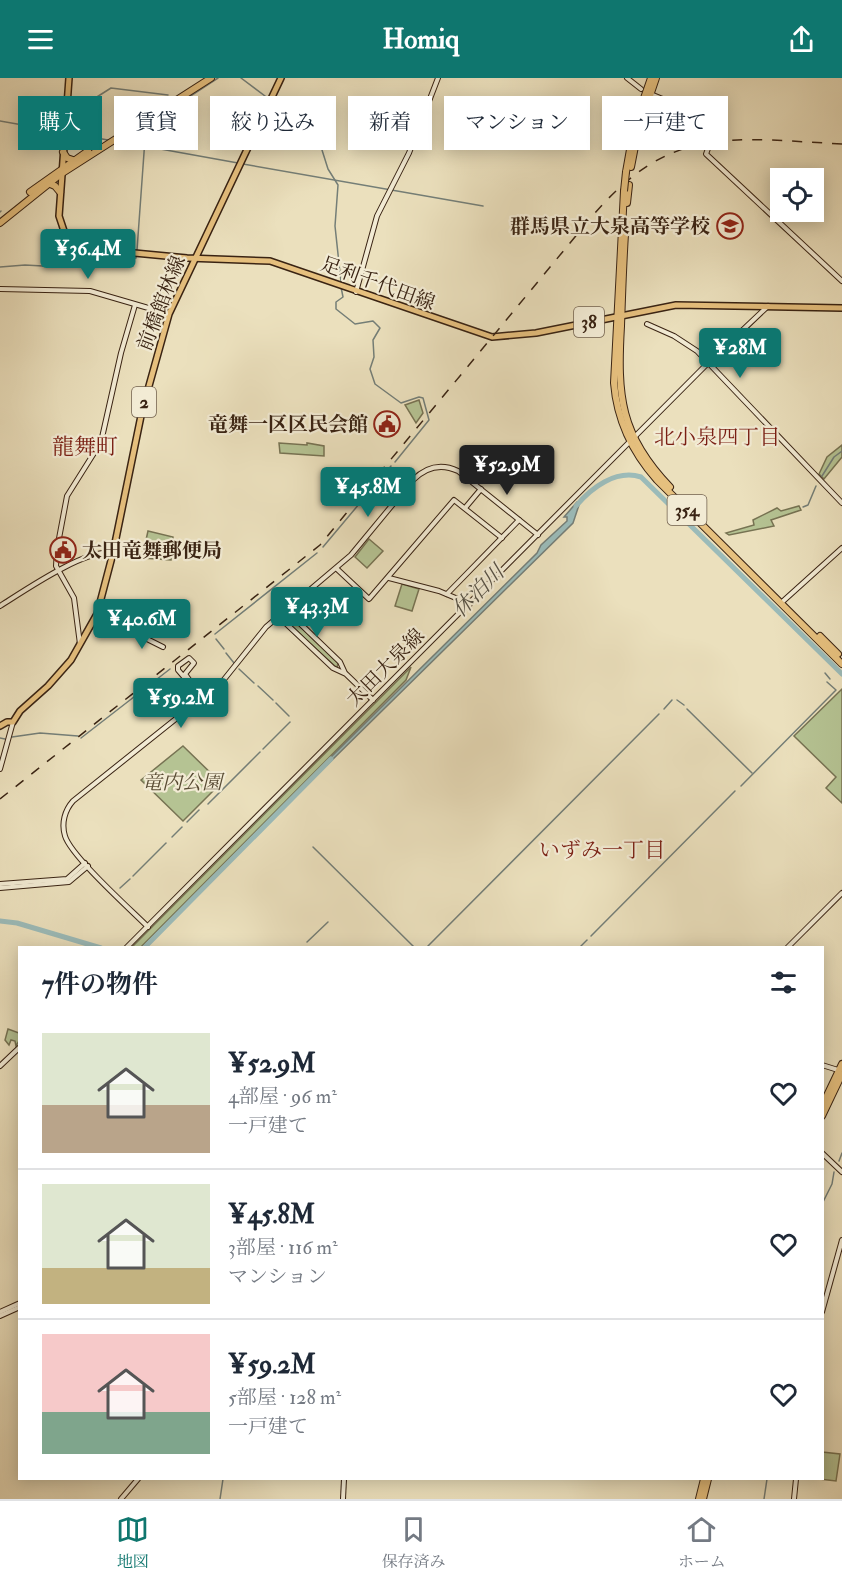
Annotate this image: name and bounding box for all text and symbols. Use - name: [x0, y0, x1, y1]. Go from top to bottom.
- icon: menu: [24, 23, 57, 56]
- text: Homiq: [383, 23, 459, 56]
- icon: share: [785, 23, 818, 56]
- chip: 購入: [18, 96, 102, 150]
- chip: 賃貸: [114, 96, 198, 150]
- chip: 絞り込み: [210, 96, 336, 150]
- chip: 新着: [348, 96, 432, 150]
- chip: マンション: [444, 96, 590, 150]
- chip: 一戸建て: [602, 96, 728, 150]
- map controls: [770, 168, 824, 222]
- button: locate: [770, 168, 824, 222]
- school or university icon: 群馬県立大泉高等学校: [715, 211, 745, 241]
- place label: 群馬県立大泉高等学校: [510, 214, 710, 239]
- pin: ¥36.4M: [39, 229, 137, 280]
- text: ¥36.4M: [54, 236, 122, 261]
- street label: 足利千代田線: [317, 251, 438, 316]
- street label: 前橋館林線: [132, 252, 191, 354]
- road number: 38: [574, 307, 604, 337]
- pin: ¥28M: [704, 328, 776, 379]
- text: ¥28M: [713, 335, 767, 360]
- road number: 2: [132, 387, 156, 417]
- public building icon: 竜舞一区区民会館: [372, 409, 402, 439]
- place label: 竜舞一区区民会館: [208, 412, 368, 437]
- district label: 北小泉四丁目: [654, 424, 780, 451]
- district label: 龍舞町: [52, 433, 118, 461]
- pin: ¥52.9M: [458, 445, 556, 496]
- text: ¥52.9M: [473, 452, 541, 477]
- pin: ¥45.8M: [319, 467, 417, 518]
- text: ¥45.8M: [335, 474, 401, 499]
- road number: 354: [668, 495, 706, 525]
- public building icon: 太田竜舞郵便局: [48, 535, 78, 565]
- place label: 太田竜舞郵便局: [82, 538, 222, 563]
- water label: 休泊川: [447, 558, 512, 623]
- pin: ¥43.3M: [268, 587, 366, 638]
- text: ¥43.3M: [285, 594, 349, 619]
- pin: ¥40.6M: [93, 599, 191, 650]
- text: ¥40.6M: [107, 606, 177, 631]
- street label: 太田大泉線: [341, 623, 430, 712]
- pin: ¥59.2M: [132, 678, 230, 729]
- text: ¥59.2M: [147, 685, 215, 710]
- park label: 竜内公園: [142, 770, 225, 795]
- district label: いずみ一丁目: [539, 837, 665, 864]
- icon: filters: [767, 966, 800, 999]
- text: 7件の物件: [42, 969, 158, 1001]
- text: ¥52.9M: [228, 1048, 316, 1080]
- icon: home: [90, 1057, 162, 1129]
- icon: heart: [767, 1077, 800, 1110]
- text: 4部屋 · 96 m²: [228, 1084, 337, 1109]
- text: 一戸建て: [228, 1113, 308, 1138]
- text: ¥45.8M: [228, 1199, 315, 1231]
- icon: home: [90, 1208, 162, 1280]
- icon: heart: [767, 1228, 800, 1261]
- text: 3部屋 · 116 m²: [228, 1235, 338, 1260]
- text: マンション: [228, 1264, 327, 1289]
- text: ¥59.2M: [228, 1349, 316, 1381]
- icon: home: [90, 1358, 162, 1430]
- icon: heart: [767, 1378, 800, 1411]
- text: 5部屋 · 128 m²: [228, 1385, 341, 1410]
- text: 一戸建て: [228, 1414, 308, 1439]
- tab: 地図: [116, 1513, 149, 1572]
- tab: 保存済み: [381, 1513, 445, 1572]
- tab: ホーム: [678, 1513, 726, 1572]

